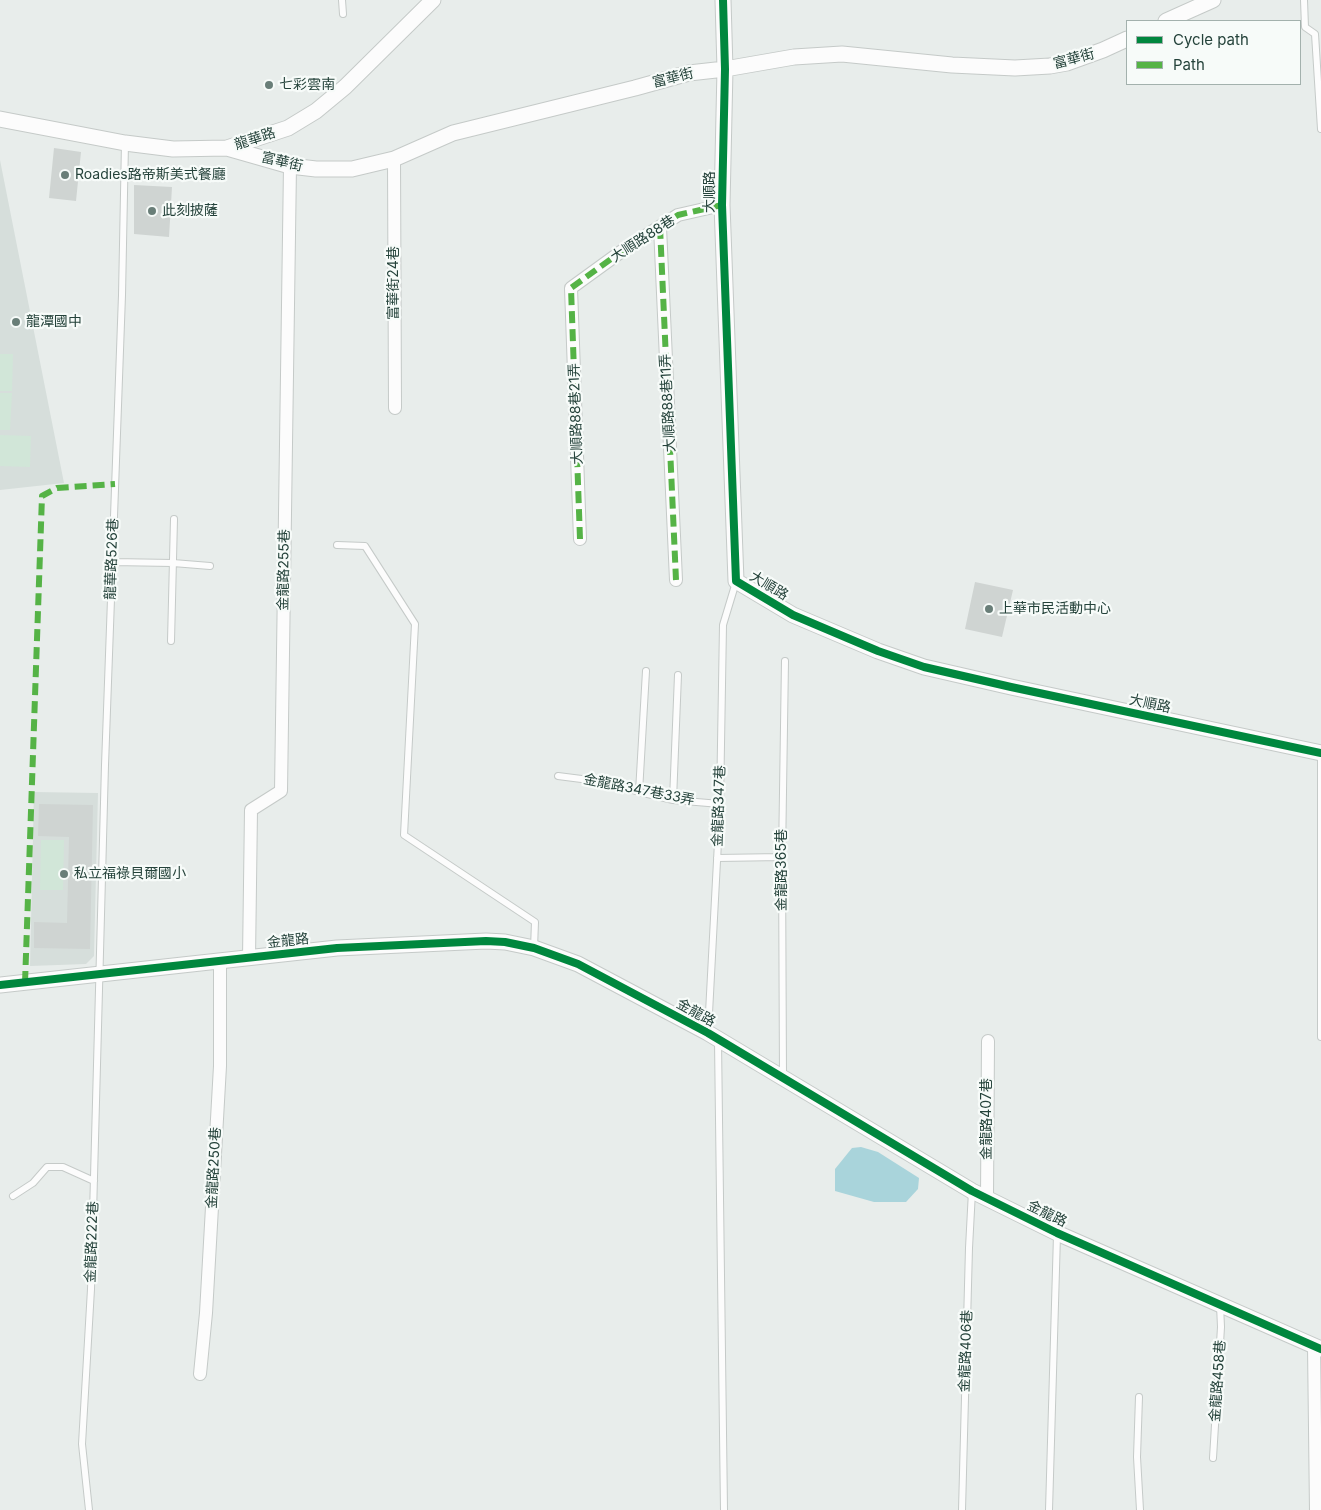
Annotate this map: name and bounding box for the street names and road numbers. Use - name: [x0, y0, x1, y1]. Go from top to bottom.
- street label: 富華街: [1052, 45, 1096, 73]
- street label: 富華街: [651, 65, 695, 91]
- street label: 龍華路: [232, 125, 278, 153]
- street label: 富華街: [260, 149, 304, 175]
- street label: 大順路: [702, 171, 718, 213]
- street label: 大順路88巷: [608, 212, 678, 266]
- street label: 富華街24巷: [386, 246, 402, 320]
- street label: 大順路88巷11弄: [657, 353, 679, 453]
- street label: 大順路88巷21弄: [566, 363, 586, 465]
- street label: 龍華路526巷: [102, 518, 122, 600]
- street label: 金龍路255巷: [275, 529, 293, 611]
- street label: 大順路: [747, 568, 791, 604]
- street label: 大順路: [1128, 691, 1172, 717]
- street label: 金龍路347巷: [709, 765, 729, 847]
- street label: 金龍路347巷33弄: [582, 771, 696, 809]
- street label: 金龍路365巷: [774, 829, 790, 911]
- street label: 金龍路: [266, 930, 310, 952]
- street label: 金龍路: [674, 995, 718, 1031]
- street label: 金龍路407巷: [979, 1078, 995, 1160]
- street label: 金龍路250巷: [203, 1127, 225, 1209]
- street label: 金龍路: [1024, 1197, 1070, 1231]
- street label: 金龍路222巷: [82, 1201, 102, 1283]
- street label: 金龍路406巷: [956, 1309, 976, 1393]
- street label: 金龍路458巷: [1207, 1339, 1229, 1423]

